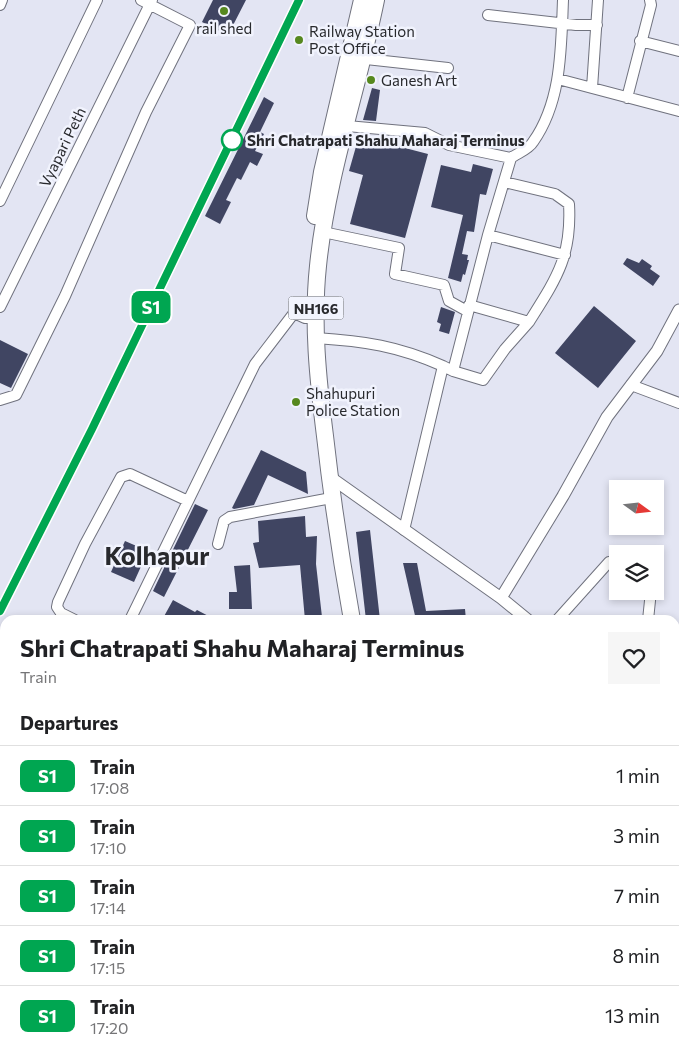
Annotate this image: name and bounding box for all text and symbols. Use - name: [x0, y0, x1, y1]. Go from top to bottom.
- marker: rail shed: [218, 5, 230, 17]
- place label: rail shed: [196, 19, 252, 37]
- place label: Railway Station Post Office: [309, 22, 415, 57]
- marker: Railway Station Post Office: [293, 34, 305, 46]
- place label: Ganesh Art: [381, 71, 457, 89]
- marker: Ganesh Art: [365, 74, 377, 86]
- street label: Vyapari Peth: [35, 104, 89, 190]
- marker: Shri Chatrapati Shahu Maharaj Terminus: [221, 129, 243, 151]
- place label: Shri Chatrapati Shahu Maharaj Terminus: [247, 131, 525, 149]
- line badge: S1: [128, 291, 174, 323]
- text: S1: [142, 296, 160, 318]
- road number: NH166: [288, 296, 344, 320]
- place label: Shahupuri Police Station: [306, 384, 400, 419]
- marker: Shahupuri Police Station: [290, 396, 302, 408]
- north arrow: [609, 480, 664, 535]
- map controls: [609, 480, 664, 600]
- district label: Kolhapur: [104, 540, 210, 570]
- button: layers: [609, 545, 664, 600]
- button: heart: [608, 632, 660, 684]
- text: Shri Chatrapati Shahu Maharaj Terminus: [20, 633, 464, 662]
- text: Train: [20, 667, 57, 686]
- text: Departures: [20, 711, 118, 734]
- text: Train: [90, 755, 135, 778]
- text: 1 min: [616, 764, 660, 787]
- text: S1: [38, 765, 57, 787]
- text: 17:08: [90, 778, 129, 797]
- text: Train: [90, 815, 135, 838]
- text: 3 min: [613, 824, 660, 847]
- text: S1: [38, 825, 57, 847]
- text: 17:10: [90, 838, 126, 857]
- text: Train: [90, 875, 135, 898]
- text: 7 min: [614, 884, 660, 907]
- text: S1: [38, 885, 57, 907]
- text: 17:14: [90, 898, 126, 917]
- text: Train: [90, 935, 135, 958]
- text: 8 min: [612, 944, 660, 967]
- text: S1: [38, 945, 57, 967]
- text: 17:15: [90, 958, 125, 977]
- text: Train: [90, 995, 135, 1018]
- text: 13 min: [605, 1004, 660, 1027]
- text: S1: [38, 1005, 57, 1027]
- text: 17:20: [90, 1018, 128, 1037]

